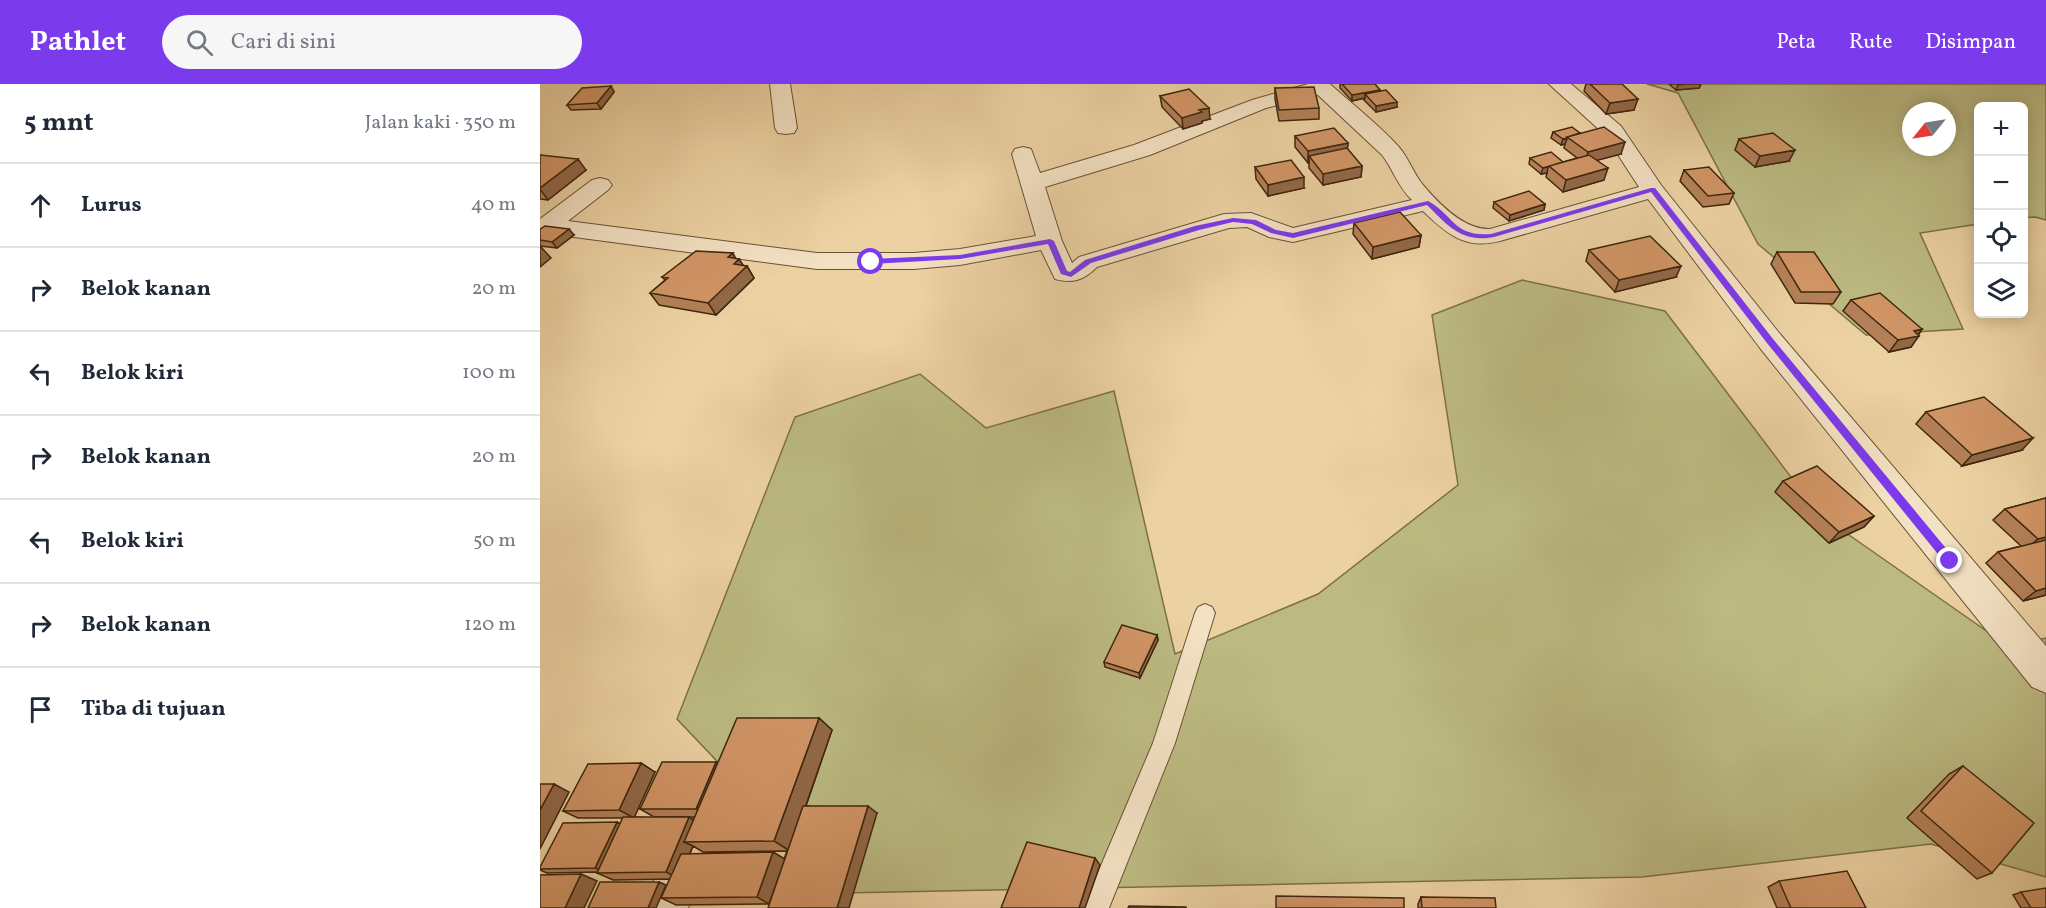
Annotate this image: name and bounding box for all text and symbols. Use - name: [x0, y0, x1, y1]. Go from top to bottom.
- search box: [162, 15, 582, 69]
- text: Pathlet: [30, 23, 126, 62]
- icon: search: [183, 26, 216, 59]
- text: Cari di sini: [231, 27, 336, 58]
- text: Peta: [1777, 28, 1816, 57]
- text: Rute: [1849, 28, 1892, 57]
- text: Disimpan: [1925, 28, 2016, 57]
- north arrow: [1902, 102, 1956, 156]
- map controls: [1974, 102, 2028, 318]
- button: +: [1974, 102, 2028, 156]
- text: 5 mnt: [24, 105, 94, 141]
- text: Jalan kaki · 350 m: [365, 109, 516, 137]
- button: −: [1974, 156, 2028, 210]
- icon: ahead: [24, 189, 57, 222]
- text: Lurus: [81, 190, 142, 221]
- text: 40 m: [471, 191, 516, 219]
- button: locate: [1974, 210, 2028, 264]
- route start: [857, 248, 883, 274]
- button: layers: [1974, 264, 2028, 318]
- icon: right: [24, 273, 57, 306]
- text: Belok kanan: [81, 274, 211, 305]
- text: 20 m: [472, 275, 516, 303]
- icon: left: [24, 357, 57, 390]
- text: Belok kiri: [81, 358, 184, 389]
- text: 100 m: [462, 359, 516, 387]
- icon: right: [24, 441, 57, 474]
- text: Belok kanan: [81, 442, 211, 473]
- text: 20 m: [472, 443, 516, 471]
- icon: left: [24, 525, 57, 558]
- text: Belok kiri: [81, 526, 184, 557]
- text: 50 m: [473, 527, 516, 555]
- route end: [1936, 547, 1962, 573]
- icon: right: [24, 609, 57, 642]
- text: Belok kanan: [81, 610, 211, 641]
- text: 120 m: [464, 611, 516, 639]
- icon: arrive: [24, 693, 57, 726]
- text: Tiba di tujuan: [81, 694, 226, 725]

